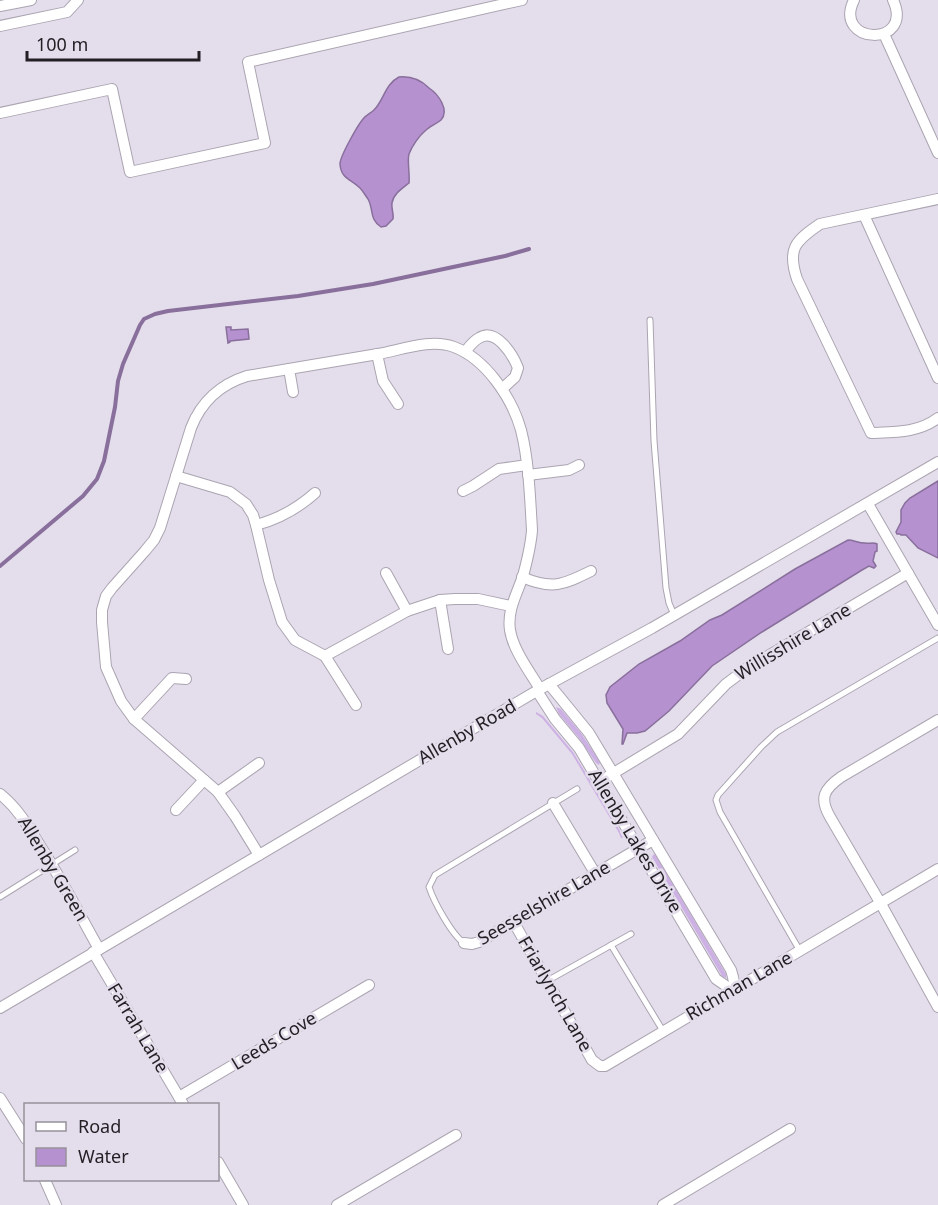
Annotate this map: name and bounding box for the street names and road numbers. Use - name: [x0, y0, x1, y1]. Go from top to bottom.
- street label: Willisshire Lane: [730, 597, 855, 685]
- street label: Allenby Road: [413, 693, 520, 769]
- street label: Allenby Lakes Drive: [583, 764, 688, 917]
- street label: Allenby Green: [13, 812, 95, 925]
- street label: Seesselshire Lane: [473, 854, 614, 950]
- street label: Friarlynch Lane: [513, 932, 599, 1055]
- street label: Richman Lane: [681, 945, 796, 1025]
- street label: Farrah Lane: [103, 978, 175, 1077]
- street label: Leeds Cove: [226, 1005, 321, 1075]

